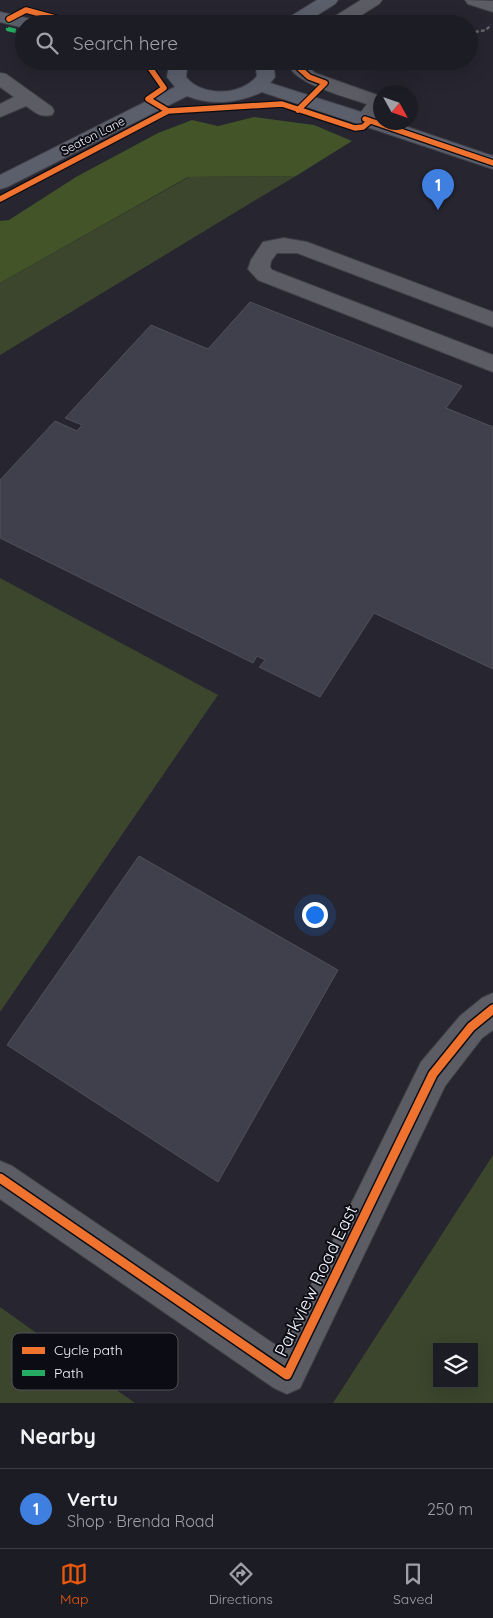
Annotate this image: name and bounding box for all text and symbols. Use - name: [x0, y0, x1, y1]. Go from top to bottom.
- search box: [15, 15, 478, 70]
- icon: search: [33, 29, 61, 57]
- text: Search here: [73, 31, 178, 55]
- north arrow: [373, 85, 418, 130]
- street label: Seaton Lane: [58, 113, 127, 158]
- pin: 1: [422, 169, 454, 210]
- your location: [302, 902, 328, 928]
- street label: Parkview Road East: [269, 1201, 362, 1360]
- legend: [12, 1333, 178, 1390]
- text: Cycle path: [54, 1341, 123, 1359]
- map controls: [433, 1343, 478, 1388]
- button: layers: [433, 1343, 478, 1388]
- text: Path: [54, 1364, 83, 1382]
- text: Nearby: [20, 1423, 96, 1449]
- text: Vertu: [67, 1487, 118, 1511]
- text: 1: [33, 1499, 39, 1519]
- text: 250 m: [427, 1499, 473, 1519]
- text: Shop · Brenda Road: [67, 1511, 214, 1531]
- tab: Map: [60, 1560, 89, 1608]
- tab: Directions: [209, 1560, 273, 1608]
- tab: Saved: [393, 1560, 433, 1608]

